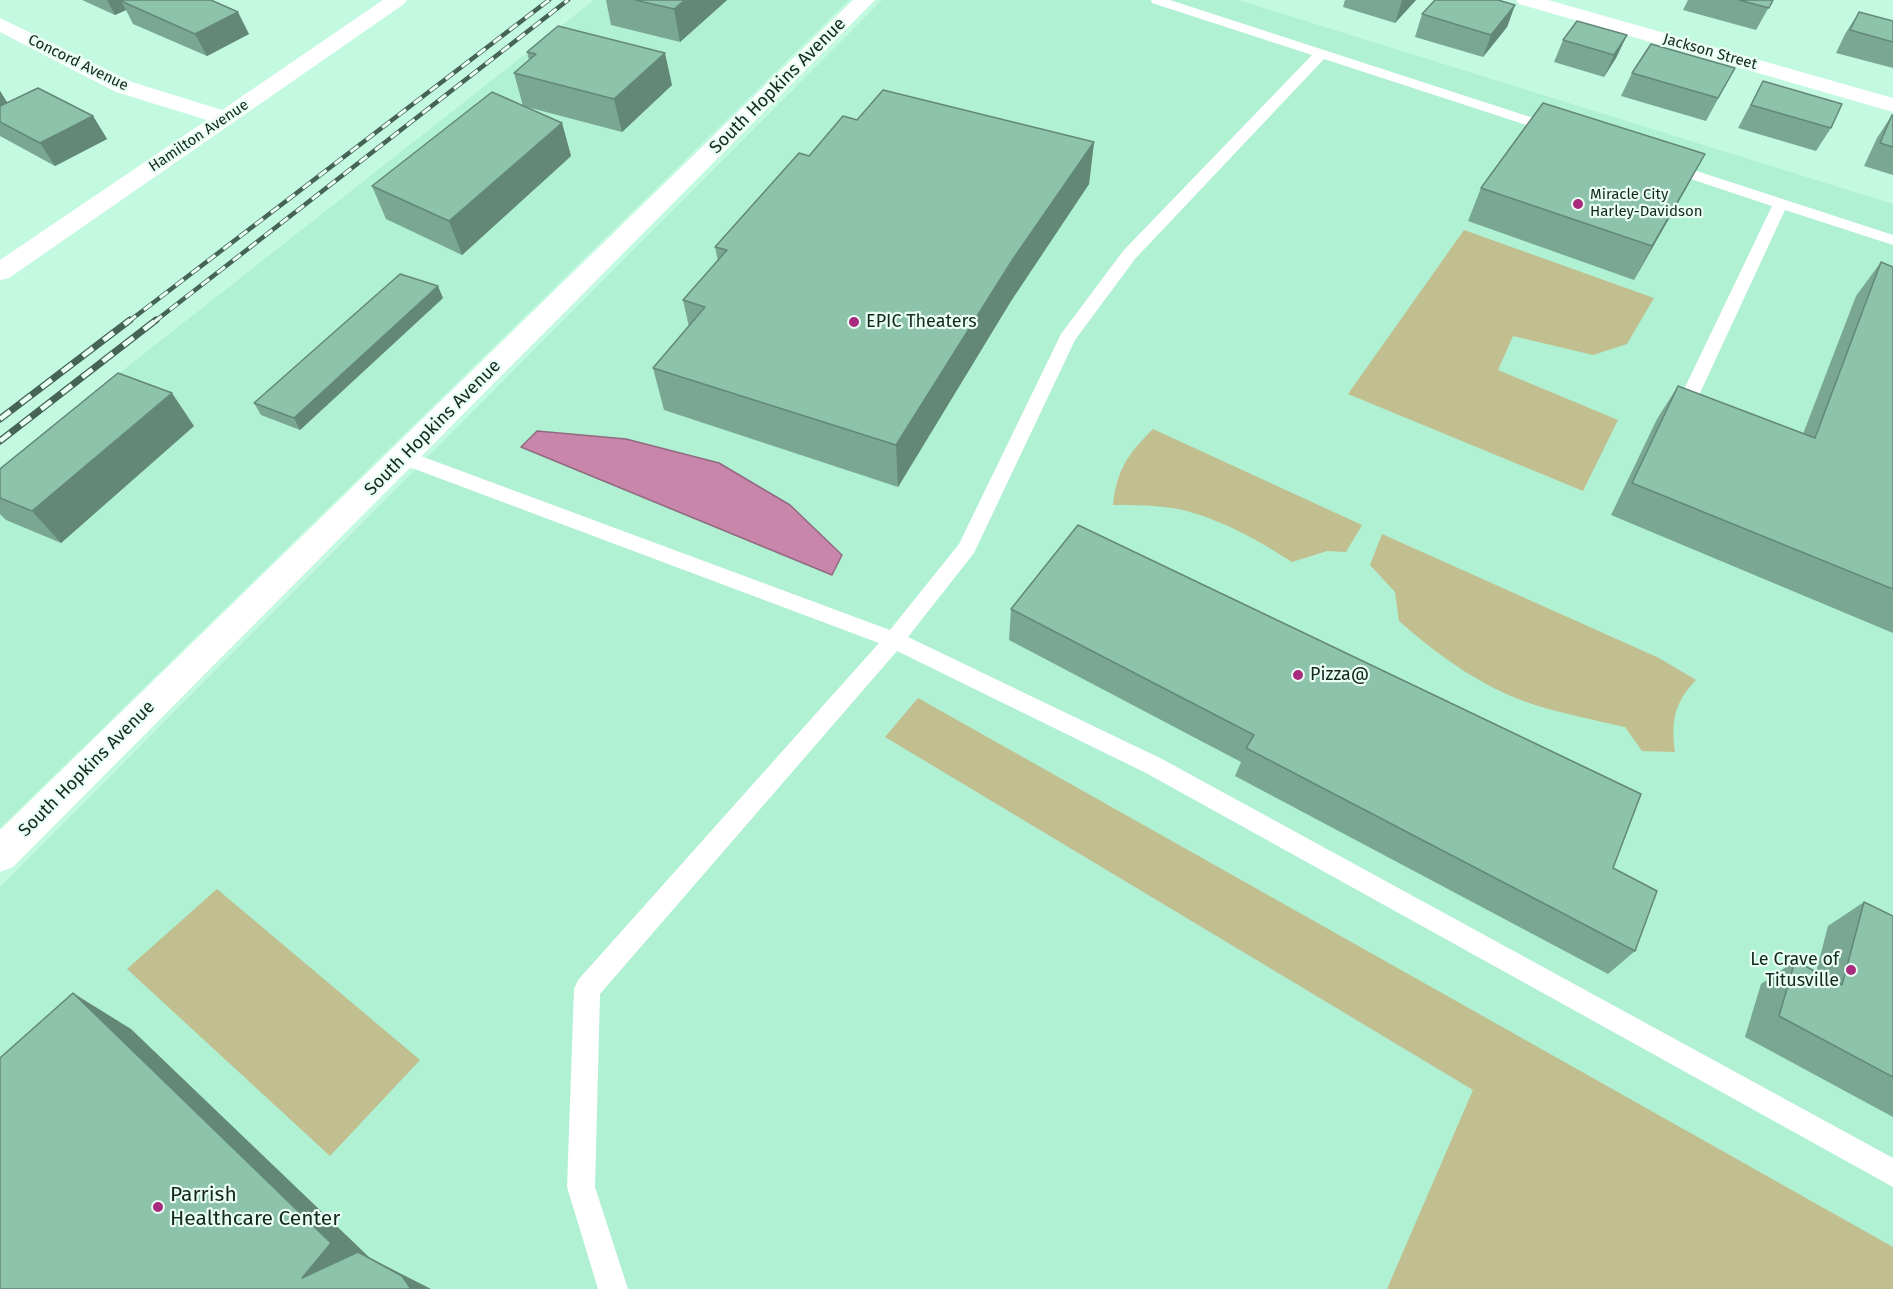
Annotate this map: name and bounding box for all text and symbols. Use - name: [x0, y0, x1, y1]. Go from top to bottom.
- street label: South Hopkins Avenue: [705, 13, 851, 159]
- street label: Jackson Street: [1661, 30, 1759, 74]
- street label: Concord Avenue: [25, 31, 131, 95]
- street label: Hamilton Avenue: [146, 96, 252, 176]
- place label: Miracle City Harley-Davidson: [1590, 186, 1702, 221]
- marker: Miracle City Harley-Davidson: [1571, 197, 1585, 211]
- place label: EPIC Theaters: [866, 311, 977, 333]
- marker: EPIC Theaters: [847, 315, 861, 329]
- street label: South Hopkins Avenue: [360, 355, 506, 501]
- place label: Pizza@: [1310, 664, 1369, 686]
- marker: Pizza@: [1291, 668, 1305, 682]
- street label: South Hopkins Avenue: [14, 696, 160, 842]
- place label: Le Crave of Titusville: [1750, 949, 1839, 992]
- marker: Le Crave of Titusville: [1844, 963, 1858, 977]
- place label: Parrish Healthcare Center: [170, 1182, 340, 1232]
- marker: Parrish Healthcare Center: [151, 1200, 165, 1214]

